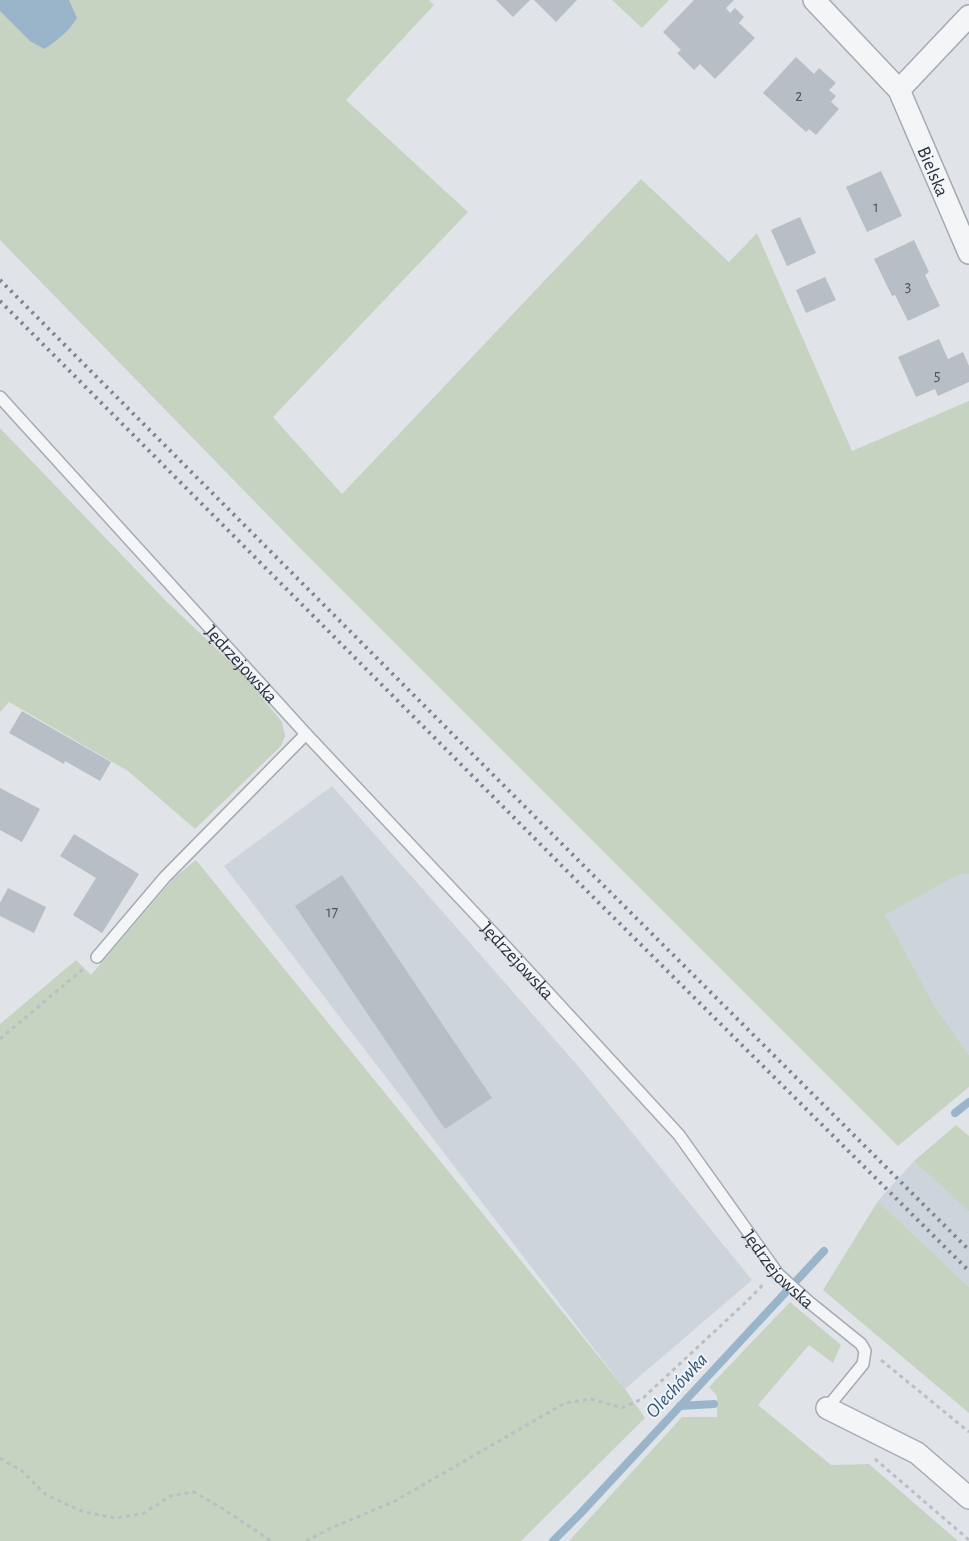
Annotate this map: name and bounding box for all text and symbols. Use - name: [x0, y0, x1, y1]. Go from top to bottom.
- house number: 2: [795, 88, 803, 104]
- street label: Bielska: [913, 144, 952, 200]
- house number: 1: [873, 199, 879, 215]
- house number: 3: [905, 278, 911, 294]
- house number: 5: [934, 367, 940, 383]
- street label: Jędrzejowska: [201, 622, 281, 707]
- house number: 17: [326, 904, 338, 920]
- street label: Jędrzejowska: [477, 919, 557, 1003]
- street label: Jędrzejowska: [739, 1227, 817, 1313]
- water label: Olechówka: [642, 1350, 711, 1422]

